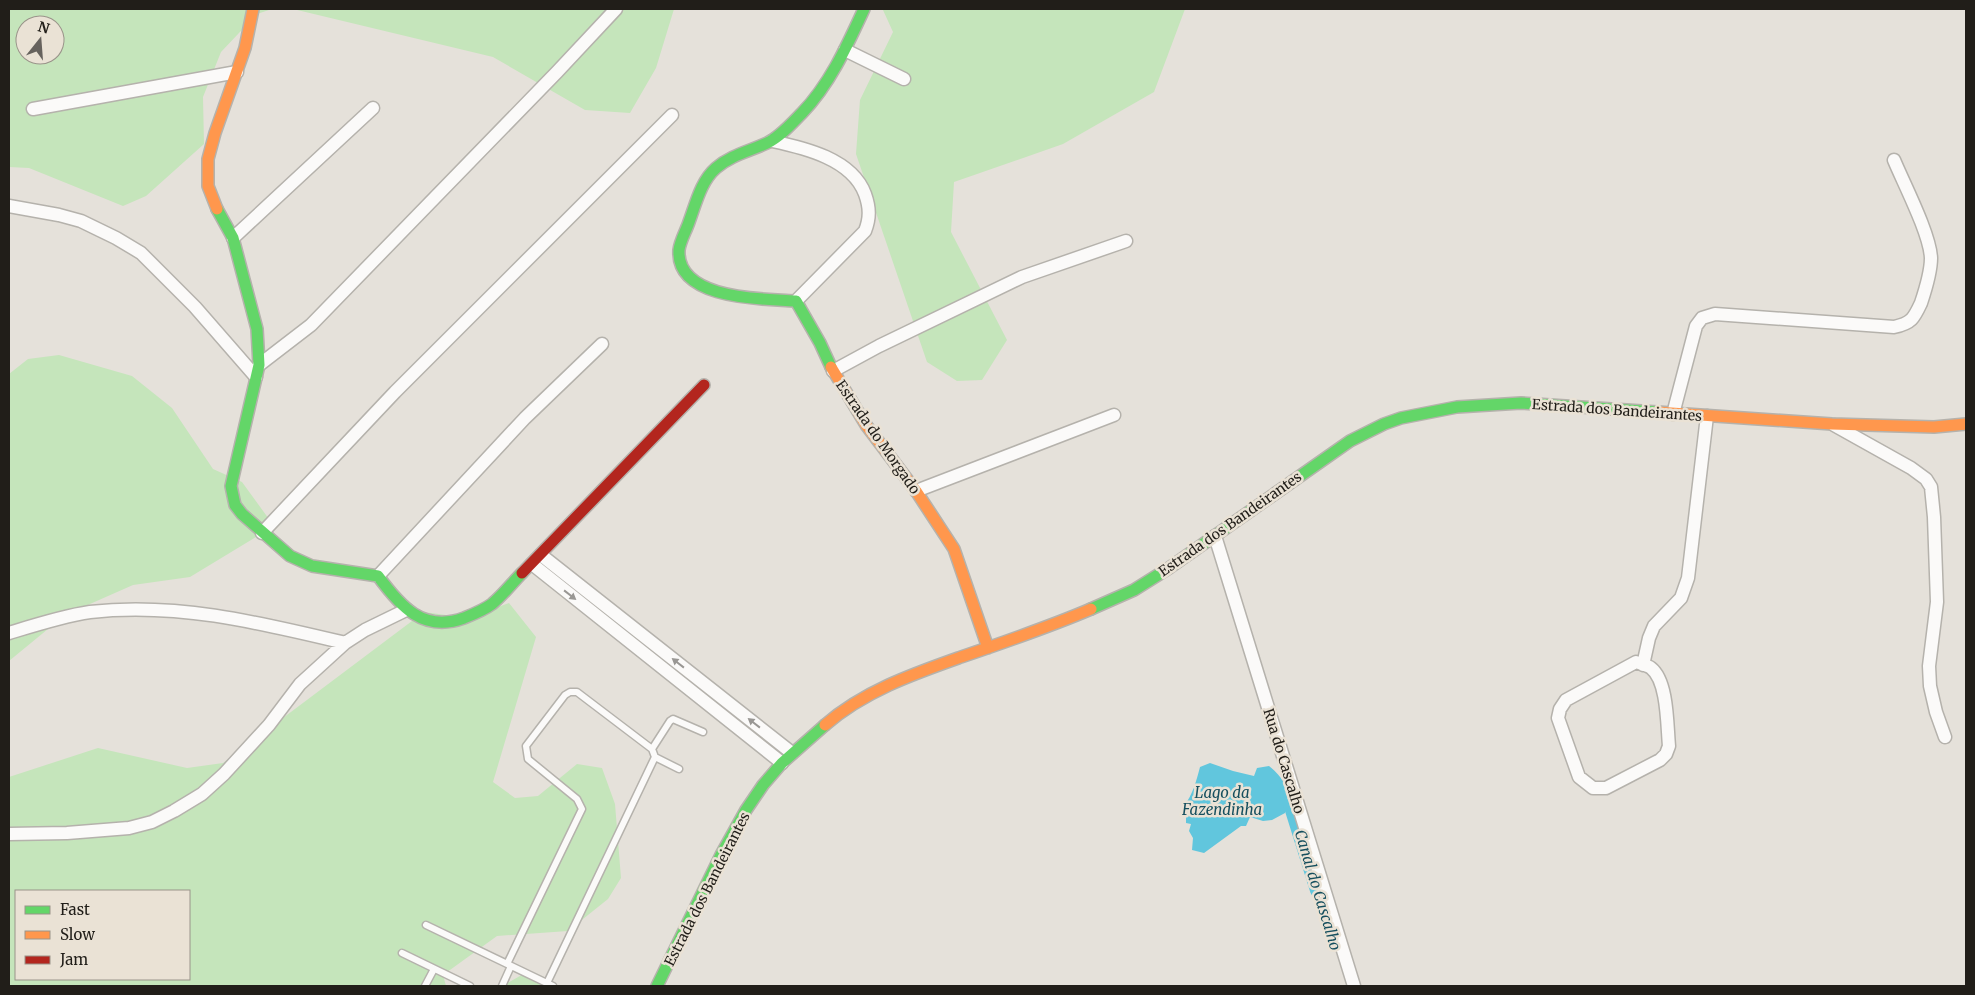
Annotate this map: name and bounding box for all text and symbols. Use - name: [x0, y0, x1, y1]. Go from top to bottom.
- north arrow: [15, 15, 65, 65]
- text: N: [36, 17, 52, 38]
- street label: Estrada do Morgado: [832, 376, 924, 498]
- street label: Estrada dos Bandeirantes: [1531, 395, 1703, 425]
- street label: Estrada dos Bandeirantes: [1155, 468, 1305, 580]
- one-way arrow: [563, 589, 576, 600]
- one-way arrow: [672, 658, 685, 669]
- street label: Rua do Cascalho: [1259, 706, 1309, 816]
- one-way arrow: [747, 718, 761, 728]
- water label: Lago da Fazendinha: [1181, 783, 1262, 819]
- street label: Estrada dos Bandeirantes: [660, 809, 754, 969]
- water label: Canal do Cascalho: [1291, 827, 1345, 953]
- legend: [15, 890, 190, 980]
- text: Fast: [60, 900, 90, 919]
- text: Slow: [60, 925, 95, 944]
- text: Jam: [59, 950, 88, 969]

